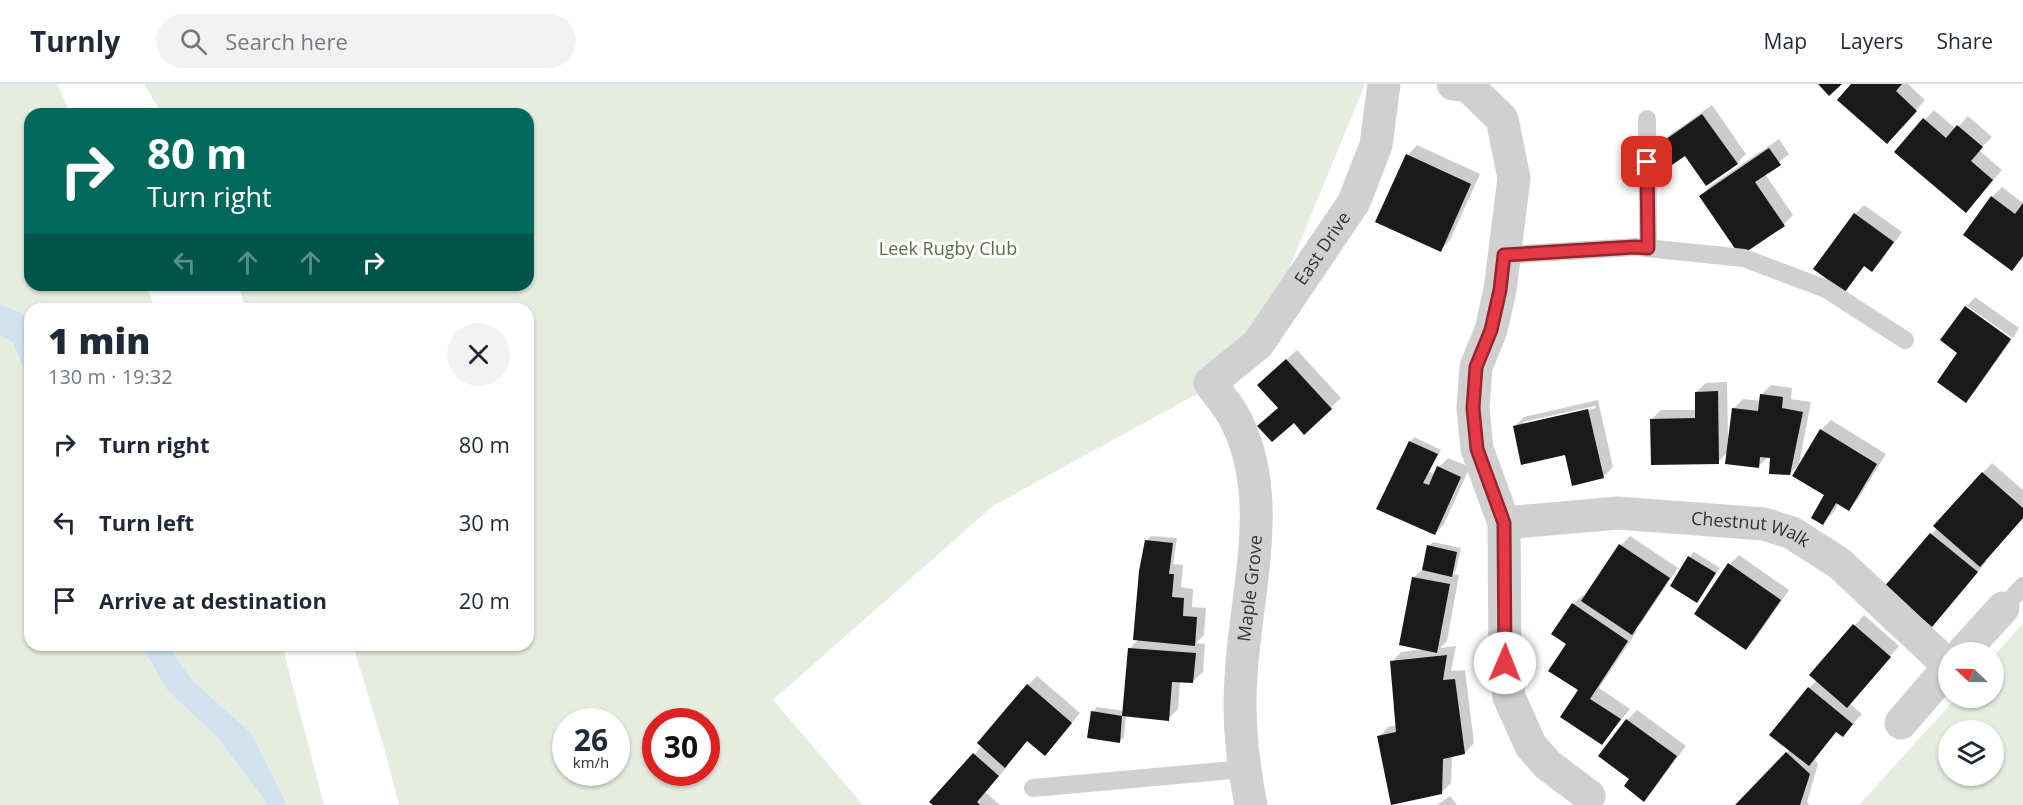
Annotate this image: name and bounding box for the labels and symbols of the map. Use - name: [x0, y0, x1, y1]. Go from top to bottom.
- pin: [1621, 136, 1672, 187]
- street label: East Drive: [1288, 206, 1355, 289]
- park label: Leek Rugby Club: [879, 236, 1017, 260]
- street label: Chestnut Walk: [1690, 506, 1815, 553]
- street label: Maple Grove: [1231, 534, 1267, 643]
- position arrow: [1473, 631, 1537, 695]
- north arrow: [1938, 642, 2004, 708]
- speed limit sign: 30: [642, 708, 720, 786]

